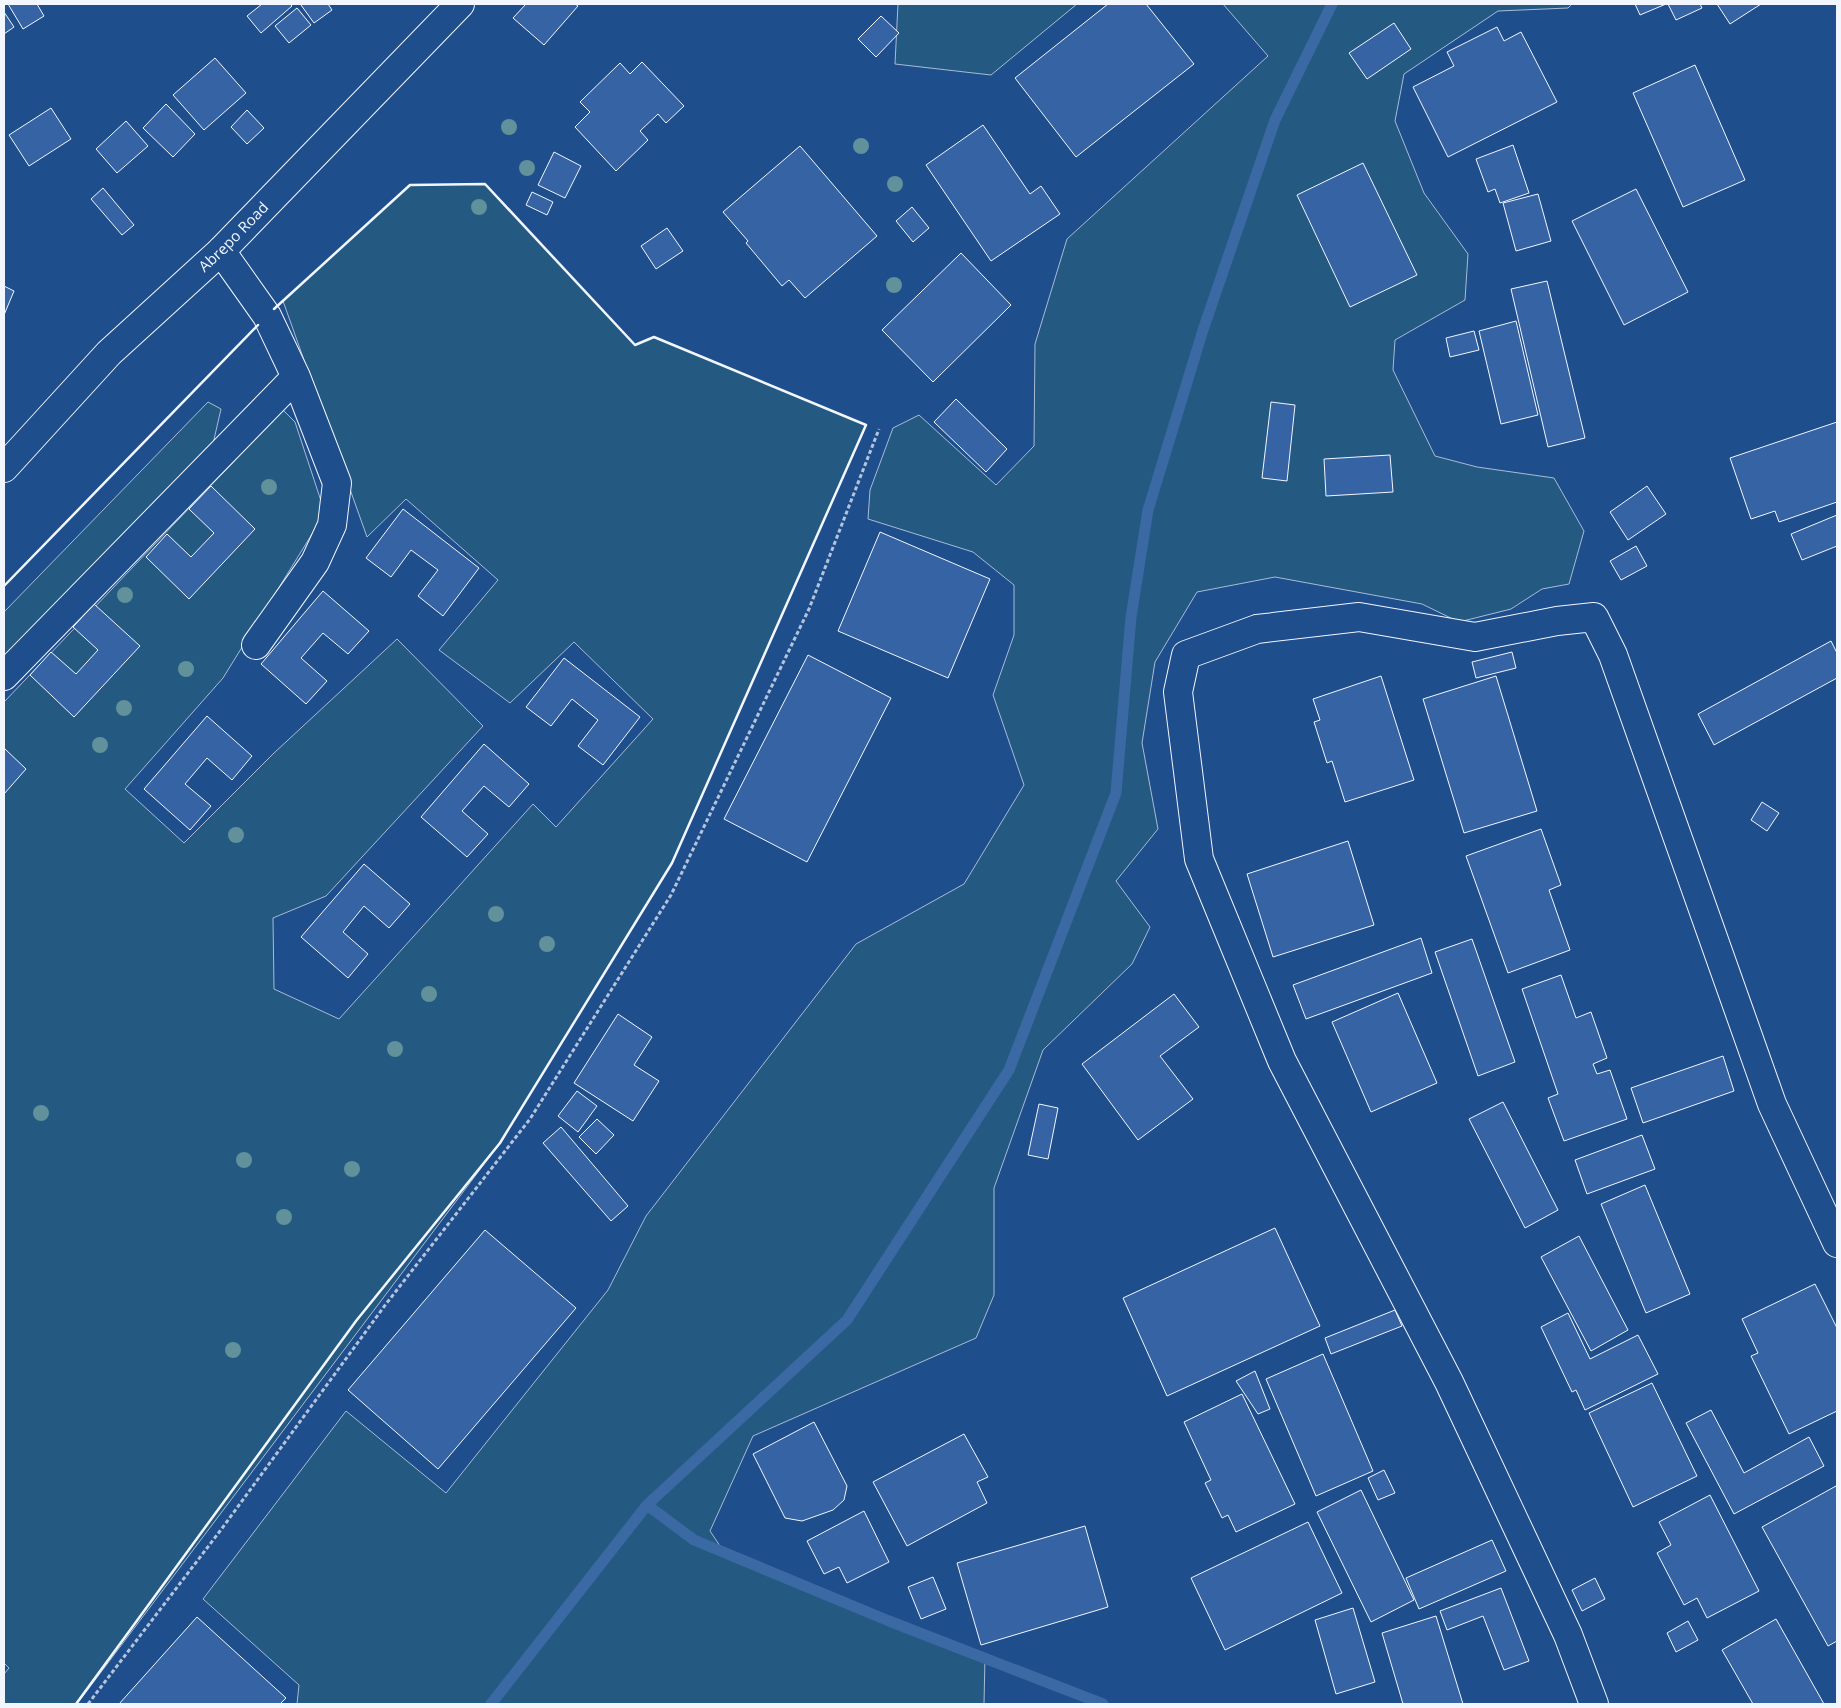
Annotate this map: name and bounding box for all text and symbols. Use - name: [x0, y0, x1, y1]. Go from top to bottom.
- street label: Abrepo Road: [194, 197, 272, 276]

